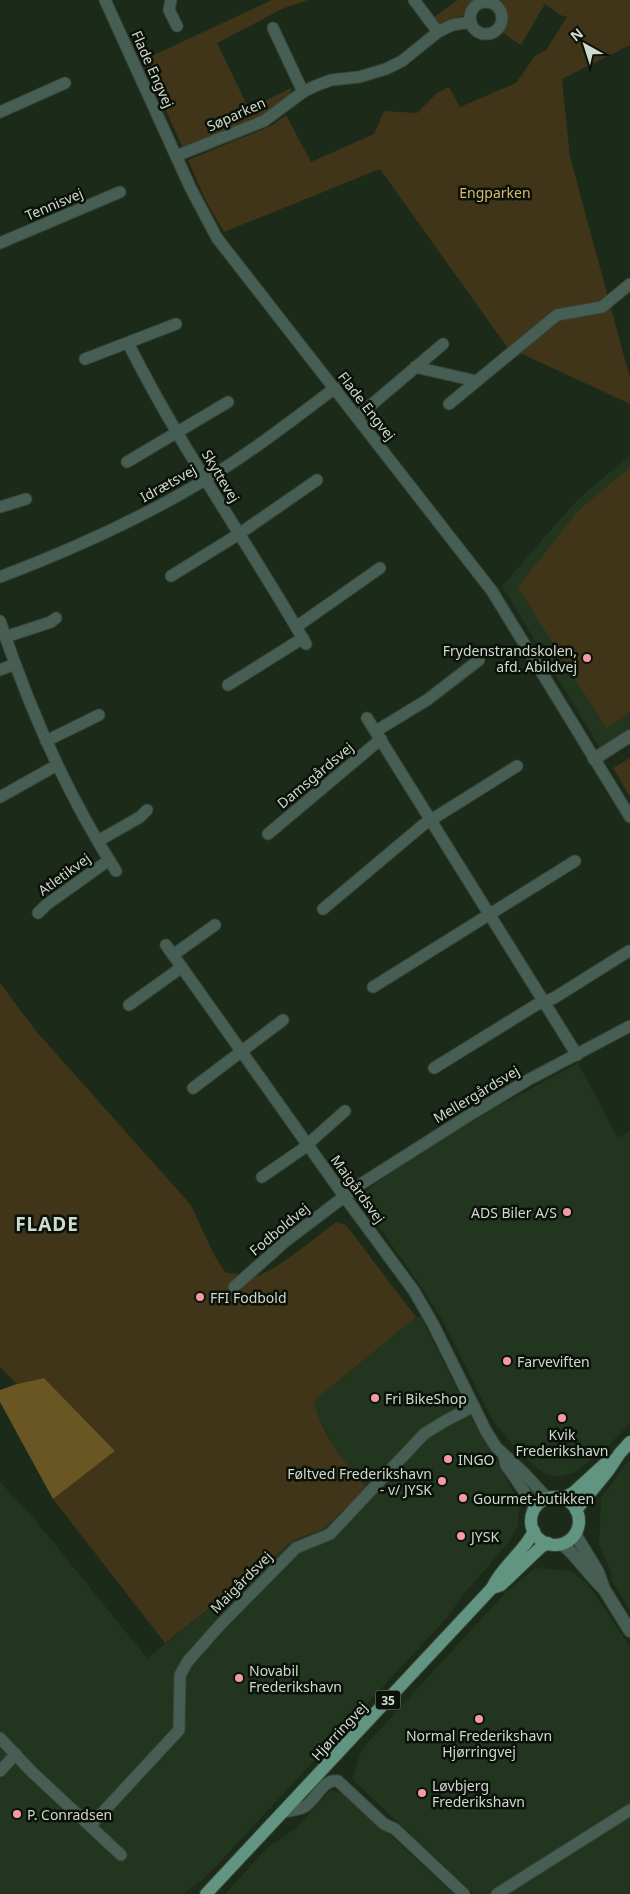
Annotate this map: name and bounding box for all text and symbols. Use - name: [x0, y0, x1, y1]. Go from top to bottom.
- north arrow: [560, 20, 610, 70]
- text: N: [566, 24, 587, 45]
- street label: Flade Engvej: [128, 27, 178, 111]
- street label: Søparken: [204, 93, 268, 135]
- street label: Tennisvej: [22, 183, 86, 225]
- park label: Engparken: [459, 183, 531, 202]
- street label: Flade Engvej: [334, 368, 400, 444]
- street label: Skyttevej: [198, 446, 244, 506]
- street label: Idrætsvej: [137, 460, 199, 506]
- place label: Frydenstrandskolen, afd. Abildvej: [443, 641, 577, 676]
- marker: Frydenstrandskolen, afd. Abildvej: [581, 652, 593, 664]
- street label: Damsgårdsvej: [273, 738, 357, 812]
- street label: Atletikvej: [34, 849, 94, 899]
- street label: Mellergårdsvej: [429, 1061, 523, 1127]
- street label: Maigårdsvej: [327, 1151, 389, 1227]
- street label: Fodboldvej: [245, 1198, 313, 1260]
- place label: ADS Biler A/S: [471, 1203, 557, 1222]
- marker: ADS Biler A/S: [561, 1206, 573, 1218]
- district label: FLADE: [15, 1211, 79, 1237]
- place label: FFI Fodbold: [210, 1288, 287, 1307]
- marker: FFI Fodbold: [194, 1291, 206, 1303]
- place label: Farveviften: [517, 1352, 590, 1371]
- marker: Farveviften: [501, 1355, 513, 1367]
- place label: Fri BikeShop: [385, 1389, 467, 1408]
- marker: Fri BikeShop: [369, 1392, 381, 1404]
- marker: Kvik Frederikshavn: [556, 1412, 568, 1424]
- place label: Kvik Frederikshavn: [515, 1425, 609, 1460]
- place label: INGO: [458, 1450, 495, 1469]
- marker: INGO: [442, 1453, 454, 1465]
- place label: Føltved Frederikshavn - v/ JYSK: [287, 1464, 432, 1499]
- marker: Føltved Frederikshavn - v/ JYSK: [436, 1475, 448, 1487]
- place label: Gourmet-butikken: [473, 1489, 594, 1508]
- marker: Gourmet-butikken: [457, 1492, 469, 1504]
- place label: JYSK: [469, 1527, 499, 1546]
- marker: JYSK: [455, 1530, 467, 1542]
- street label: Maigårdsvej: [206, 1547, 276, 1617]
- place label: Novabil Frederikshavn: [249, 1661, 342, 1696]
- marker: Novabil Frederikshavn: [233, 1672, 245, 1684]
- road number: 35: [376, 1690, 400, 1710]
- street label: Hjørringvej: [307, 1698, 371, 1764]
- marker: Normal Frederikshavn Hjørringvej: [473, 1713, 485, 1725]
- place label: Normal Frederikshavn Hjørringvej: [406, 1726, 552, 1761]
- place label: Løvbjerg Frederikshavn: [432, 1776, 525, 1811]
- marker: Løvbjerg Frederikshavn: [416, 1787, 428, 1799]
- place label: P. Conradsen: [27, 1805, 112, 1824]
- marker: P. Conradsen: [11, 1808, 23, 1820]

